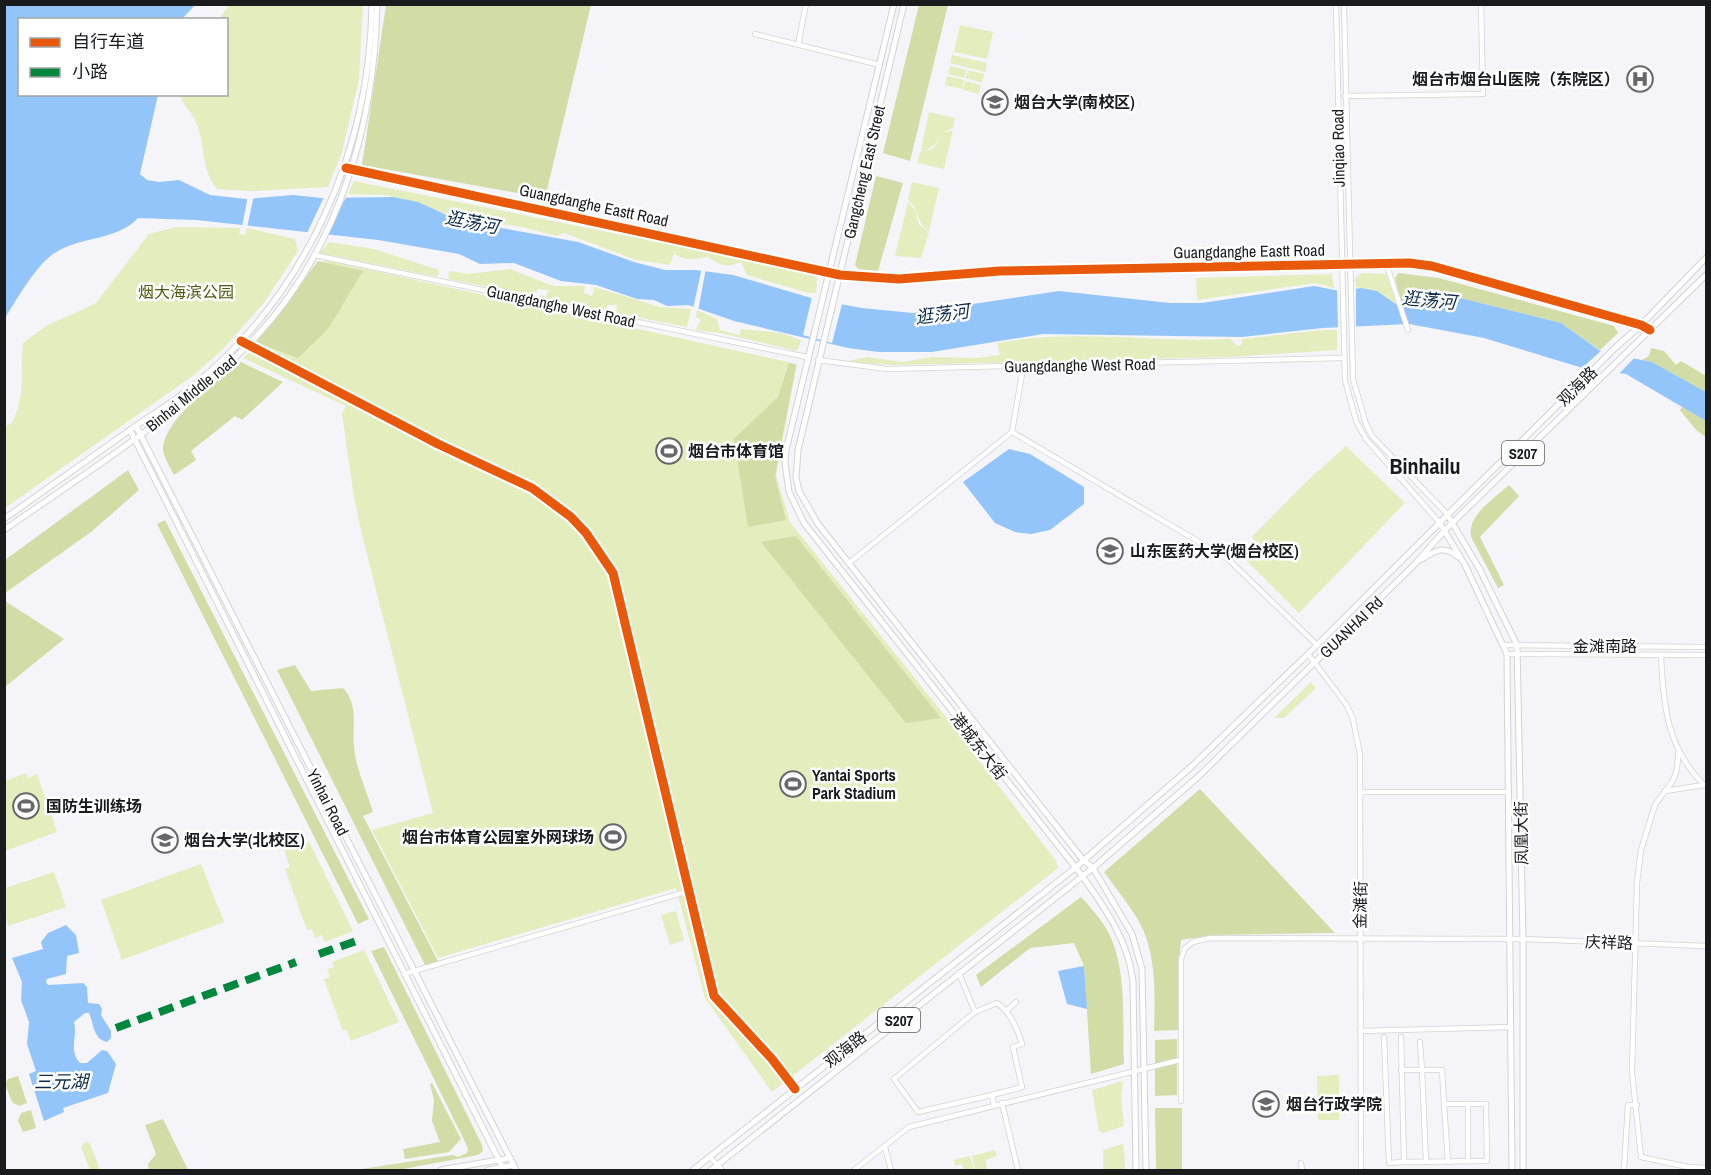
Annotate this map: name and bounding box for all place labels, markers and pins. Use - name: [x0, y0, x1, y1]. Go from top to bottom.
- hospital icon: 烟台市烟台山医院（东院区）: [1625, 64, 1655, 94]
- place label: 烟台市烟台山医院（东院区）: [1412, 68, 1620, 90]
- school or university icon: 烟台大学(南校区): [980, 87, 1010, 117]
- place label: 烟台大学(南校区): [1014, 91, 1135, 113]
- sports icon: 烟台市体育馆: [654, 436, 684, 466]
- place label: 烟台市体育馆: [688, 440, 784, 462]
- school or university icon: 山东医药大学(烟台校区): [1095, 536, 1125, 566]
- place label: 山东医药大学(烟台校区): [1130, 540, 1299, 562]
- place label: Yantai Sports Park Stadium: [812, 764, 896, 804]
- sports icon: Yantai Sports Park Stadium: [778, 769, 808, 799]
- sports icon: 国防生训练场: [11, 791, 41, 821]
- place label: 国防生训练场: [46, 795, 142, 817]
- sports icon: 烟台市体育公园室外网球场: [598, 822, 628, 852]
- school or university icon: 烟台大学(北校区): [150, 825, 180, 855]
- place label: 烟台市体育公园室外网球场: [402, 826, 594, 848]
- place label: 烟台大学(北校区): [184, 829, 305, 851]
- school or university icon: 烟台行政学院: [1251, 1089, 1281, 1119]
- place label: 烟台行政学院: [1286, 1093, 1382, 1115]

